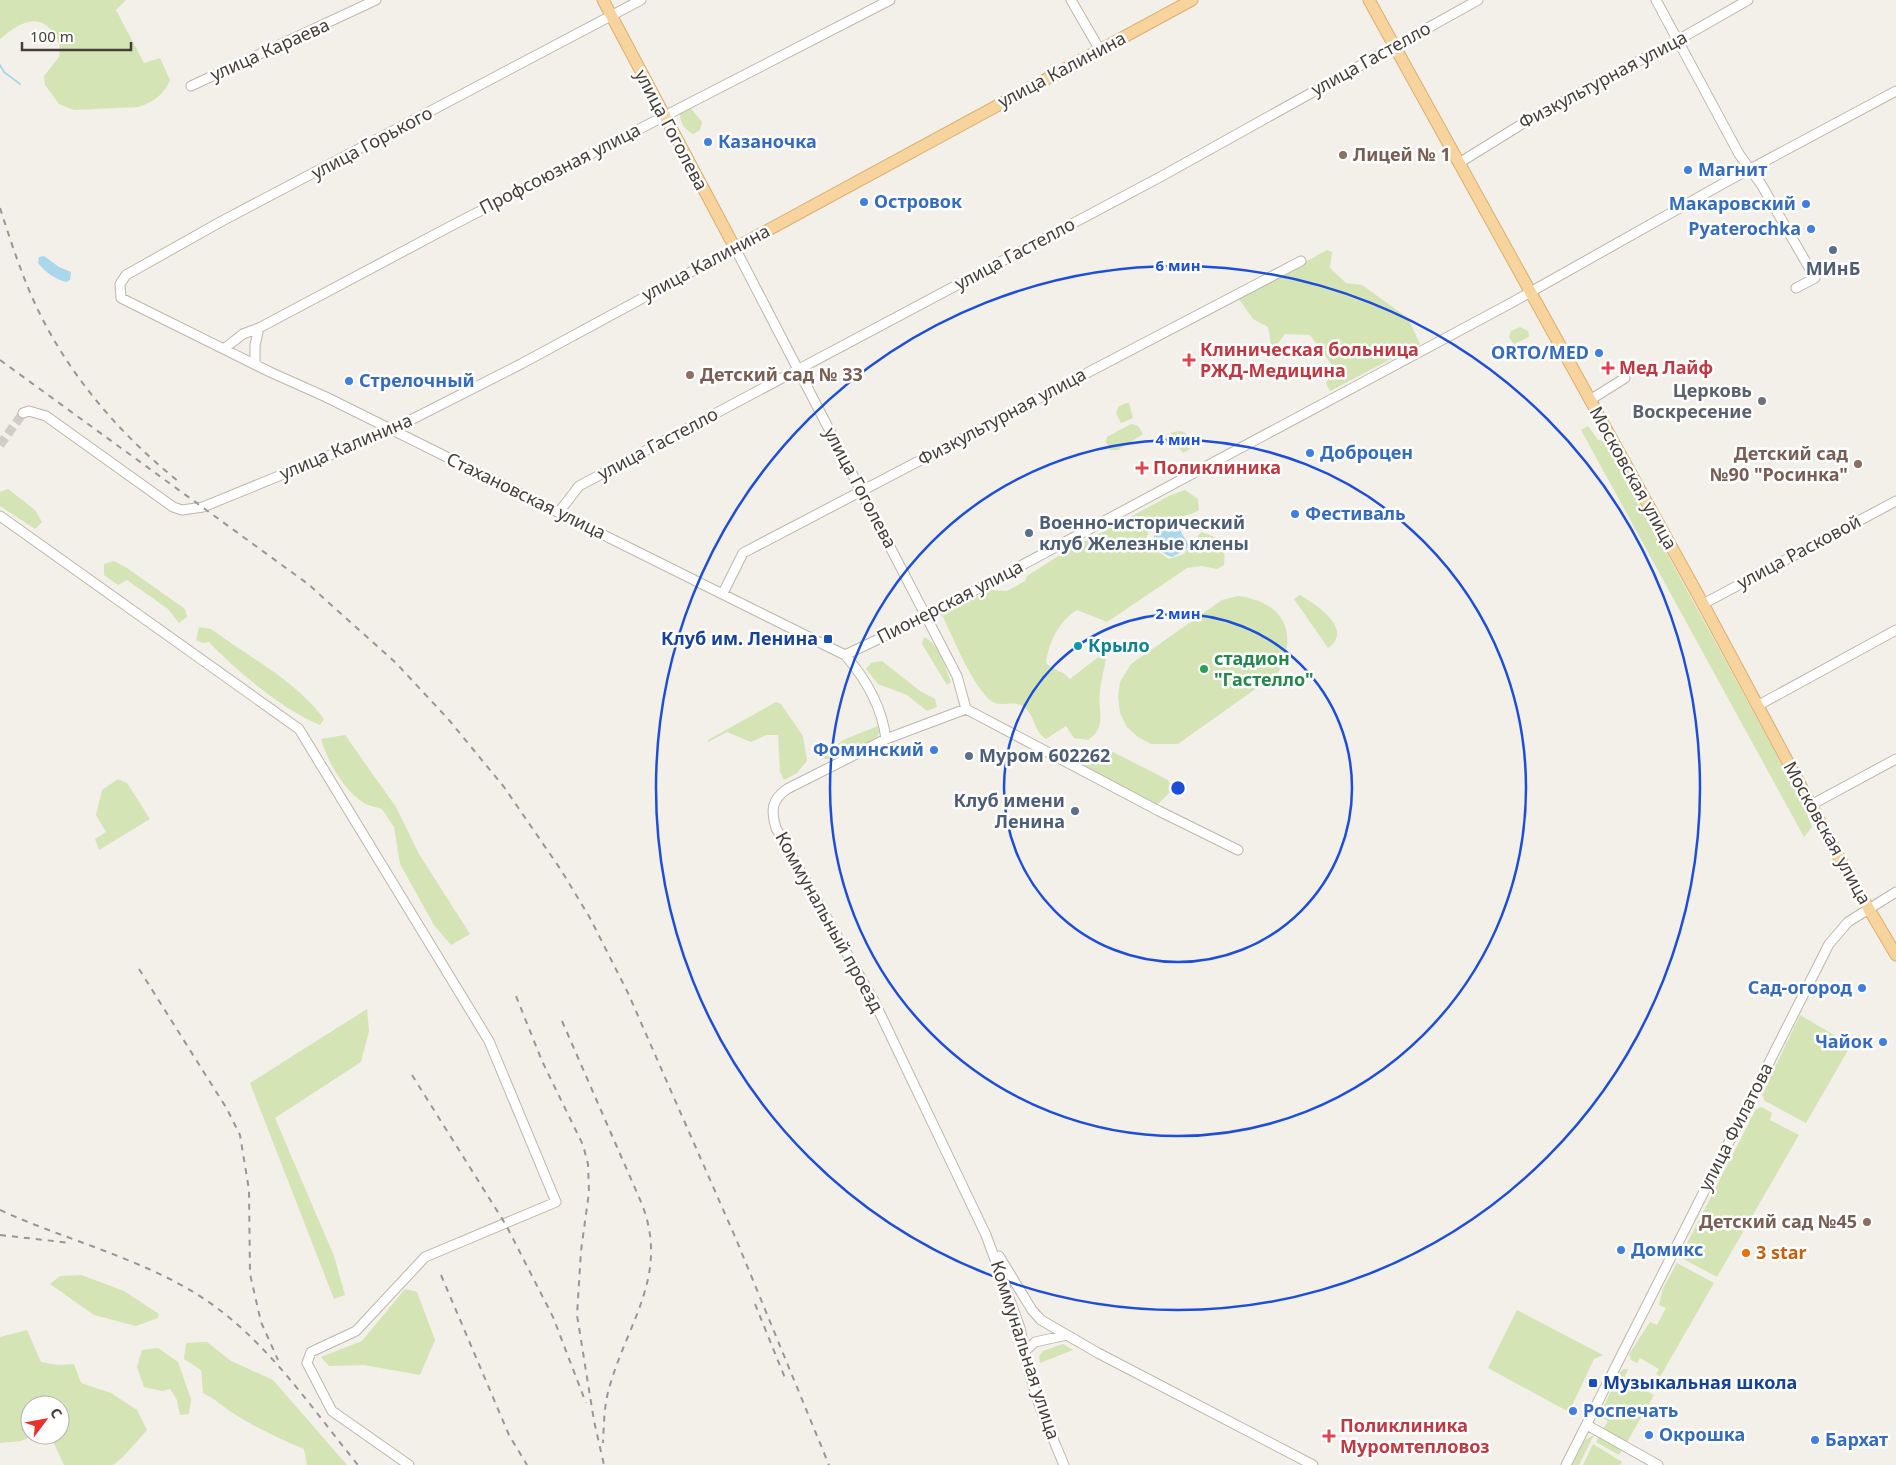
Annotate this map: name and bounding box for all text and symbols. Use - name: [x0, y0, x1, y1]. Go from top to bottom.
- street label: улица Караева: [206, 12, 333, 86]
- street label: улица Гастелло: [1307, 15, 1434, 101]
- scale bar: [22, 20, 131, 52]
- street label: улица Калинина: [993, 25, 1130, 113]
- street label: Физкультурная улица: [1514, 25, 1691, 134]
- text: 100 m: [30, 26, 74, 46]
- street label: улица Гоголева: [630, 65, 714, 194]
- street label: улица Горького: [307, 100, 436, 184]
- street label: Профсоюзная улица: [475, 117, 644, 219]
- place label: Казаночка: [718, 129, 817, 153]
- marker: Казаночка: [702, 136, 714, 148]
- place label: Лицей № 1: [1353, 142, 1451, 166]
- marker: Лицей № 1: [1337, 149, 1349, 161]
- place label: Магнит: [1698, 157, 1767, 181]
- marker: Магнит: [1682, 164, 1694, 176]
- place label: Островок: [874, 189, 962, 213]
- place label: Макаровский: [1669, 191, 1796, 215]
- marker: Островок: [858, 196, 870, 208]
- marker: Макаровский: [1800, 198, 1812, 210]
- street label: улица Гастелло: [950, 211, 1079, 295]
- place label: Pyaterochka: [1688, 216, 1801, 240]
- street label: улица Калинина: [637, 218, 774, 306]
- marker: Pyaterochka: [1805, 223, 1817, 235]
- marker: МИнБ: [1827, 244, 1839, 256]
- text: 6 мин: [1156, 255, 1201, 275]
- place label: МИнБ: [1806, 256, 1860, 280]
- place label: Клиническая больница РЖД-Медицина: [1200, 337, 1419, 382]
- place label: ORTO/MED: [1491, 340, 1589, 364]
- marker: ORTO/MED: [1593, 347, 1605, 359]
- marker: Клиническая больница РЖД-Медицина: [1182, 353, 1196, 367]
- place label: Мед Лайф: [1619, 355, 1713, 379]
- marker: Мед Лайф: [1601, 361, 1615, 375]
- place label: Детский сад № 33: [700, 362, 863, 386]
- street label: Физкультурная улица: [913, 362, 1090, 471]
- place label: Стрелочный: [359, 368, 475, 392]
- marker: Детский сад № 33: [684, 369, 696, 381]
- marker: Стрелочный: [343, 375, 355, 387]
- place label: Церковь Воскресение: [1632, 378, 1752, 423]
- marker: Церковь Воскресение: [1756, 395, 1768, 407]
- street label: улица Гастелло: [593, 401, 722, 485]
- street label: Московская улица: [1585, 402, 1683, 553]
- street label: улица Калинина: [276, 407, 416, 485]
- street label: улица Гоголева: [819, 423, 903, 552]
- text: 4 мин: [1156, 429, 1201, 449]
- place label: Доброцен: [1320, 440, 1413, 464]
- place label: Детский сад №90 "Росинка": [1710, 441, 1849, 486]
- street label: Стахановская улица: [443, 446, 610, 544]
- marker: Доброцен: [1304, 447, 1316, 459]
- place label: Поликлиника: [1153, 455, 1281, 479]
- marker: Детский сад №90 "Росинка": [1852, 458, 1864, 470]
- marker: Поликлиника: [1135, 461, 1149, 475]
- place label: Фестиваль: [1305, 501, 1406, 525]
- marker: Фестиваль: [1289, 508, 1301, 520]
- street label: улица Расковой: [1732, 508, 1865, 594]
- place label: Военно-исторический клуб Железные клены: [1039, 510, 1249, 555]
- marker: Военно-исторический клуб Железные клены: [1023, 527, 1035, 539]
- street label: Пионерская улица: [872, 554, 1027, 648]
- text: 2 мин: [1156, 603, 1201, 623]
- place label: Клуб им. Ленина: [661, 626, 818, 650]
- marker: Клуб им. Ленина: [822, 633, 834, 645]
- place label: Крыло: [1088, 633, 1150, 657]
- marker: Крыло: [1072, 640, 1084, 652]
- place label: стадион "Гастелло": [1214, 646, 1314, 691]
- marker: стадион "Гастелло": [1198, 663, 1210, 675]
- place label: Фоминский: [813, 737, 924, 761]
- place label: Муром 602262: [979, 743, 1110, 767]
- marker: Фоминский: [928, 744, 940, 756]
- marker: Муром 602262: [963, 750, 975, 762]
- street label: Московская улица: [1779, 757, 1877, 908]
- centre of rings: [1169, 779, 1187, 797]
- place label: Клуб имени Ленина: [953, 788, 1065, 833]
- marker: Клуб имени Ленина: [1069, 805, 1081, 817]
- street label: Коммунальный проезд: [770, 827, 890, 1016]
- place label: Сад-огород: [1748, 975, 1853, 999]
- marker: Сад-огород: [1856, 982, 1868, 994]
- place label: Чайок: [1815, 1029, 1873, 1053]
- marker: Чайок: [1877, 1036, 1889, 1048]
- street label: улица Филатова: [1692, 1058, 1778, 1195]
- place label: Детский сад №45: [1699, 1209, 1857, 1233]
- marker: Детский сад №45: [1861, 1216, 1873, 1228]
- place label: Домикс: [1631, 1237, 1704, 1261]
- place label: 3 star: [1756, 1240, 1807, 1264]
- marker: Домикс: [1615, 1244, 1627, 1256]
- marker: 3 star: [1740, 1247, 1752, 1259]
- street label: Коммунальная улица: [986, 1257, 1066, 1442]
- place label: Музыкальная школа: [1603, 1370, 1797, 1394]
- marker: Музыкальная школа: [1587, 1377, 1599, 1389]
- north arrow: [20, 1395, 70, 1445]
- place label: Роспечать: [1583, 1398, 1678, 1422]
- text: С: [46, 1404, 67, 1422]
- marker: Роспечать: [1567, 1405, 1579, 1417]
- place label: Поликлиника Муромтепловоз: [1340, 1413, 1490, 1458]
- place label: Окрошка: [1659, 1422, 1745, 1446]
- place label: Бархат: [1825, 1427, 1888, 1451]
- marker: Поликлиника Муромтепловоз: [1322, 1429, 1336, 1443]
- marker: Окрошка: [1643, 1429, 1655, 1441]
- marker: Бархат: [1809, 1434, 1821, 1446]

